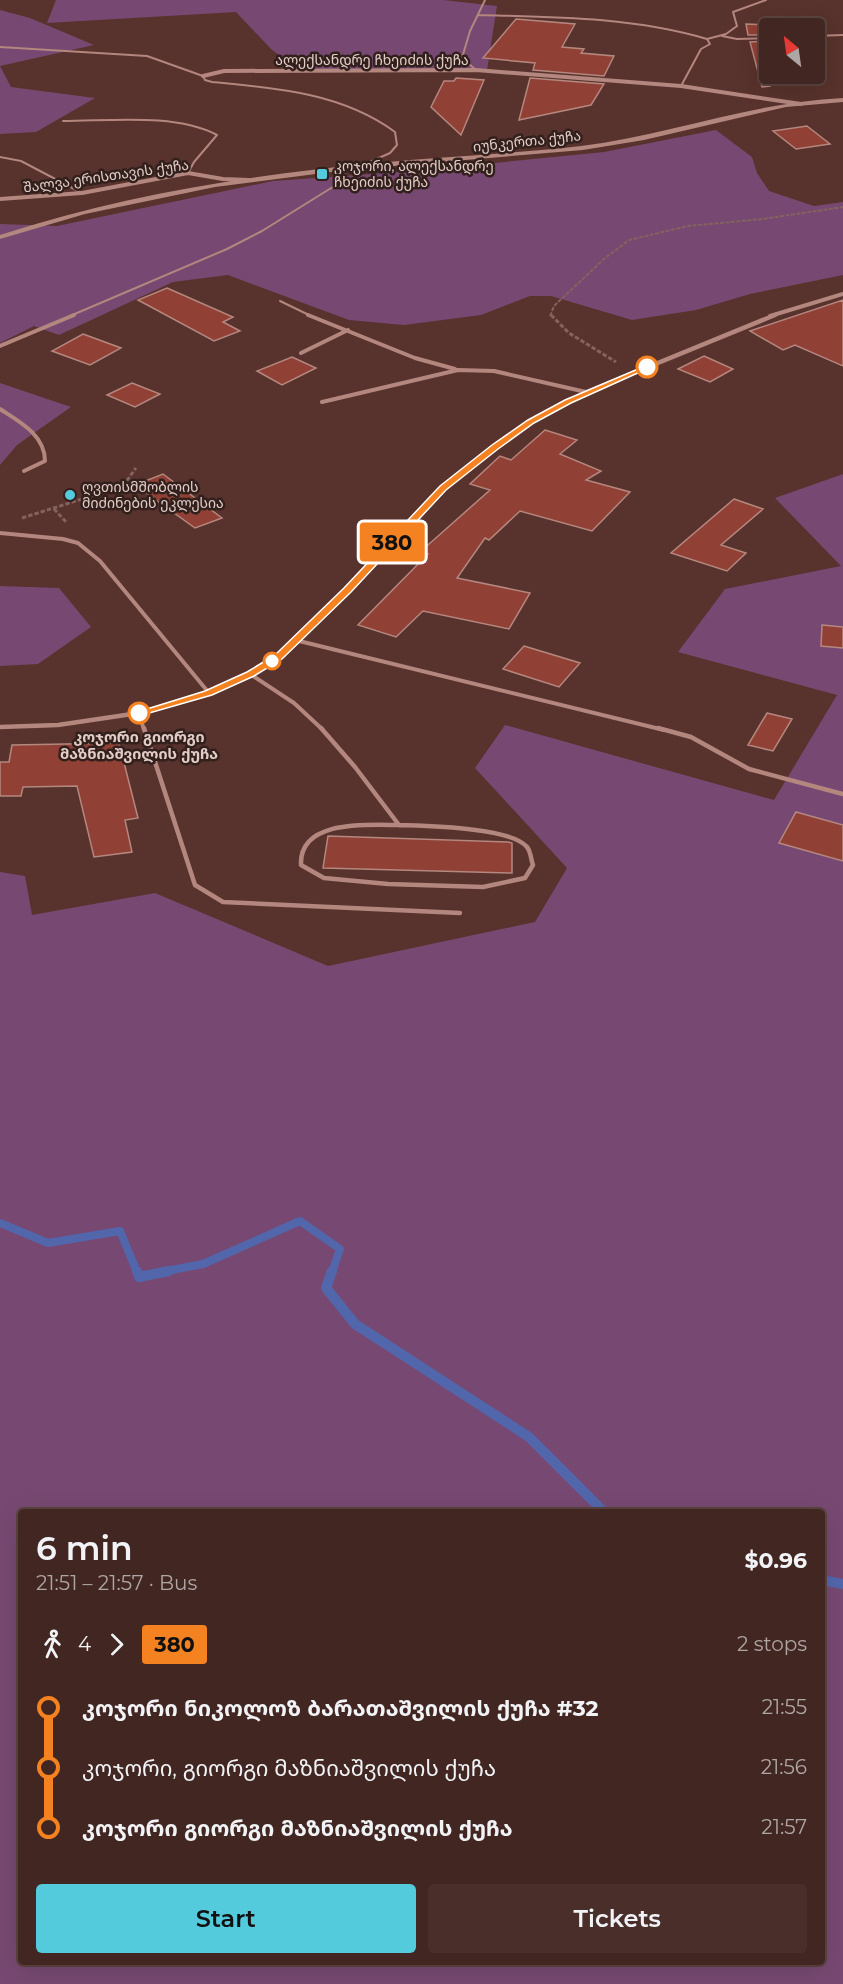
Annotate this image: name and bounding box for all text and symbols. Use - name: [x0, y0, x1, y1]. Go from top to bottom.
- north arrow: [759, 18, 825, 84]
- map controls: [759, 18, 825, 84]
- street label: ალექსანდრე ჩხეიძის ქუჩა: [275, 51, 469, 69]
- street label: იუნკერთა ქუჩა: [472, 126, 582, 156]
- street label: შალვა ერისთავის ქუჩა: [22, 155, 190, 197]
- place label: კოჯორი, ალექსანდრე ჩხეიძის ქუჩა: [334, 157, 494, 191]
- marker: კოჯორი, ალექსანდრე ჩხეიძის ქუჩა: [315, 167, 329, 181]
- unlabelled marker: [636, 356, 658, 378]
- place label: ღვთისმშობლის მიძინების ეკლესია: [82, 478, 224, 512]
- marker: ღვთისმშობლის მიძინების ეკლესია: [63, 488, 77, 502]
- line badge: 380: [358, 522, 426, 562]
- text: 380: [372, 530, 412, 555]
- unlabelled marker: [263, 652, 281, 670]
- marker: კოჯორი გიორგი მაზნიაშვილის ქუჩა: [128, 702, 150, 724]
- place label: კოჯორი გიორგი მაზნიაშვილის ქუჩა: [60, 727, 218, 763]
- text: 6 min: [36, 1528, 133, 1568]
- text: $0.96: [745, 1547, 807, 1574]
- text: 21:51 – 21:57 · Bus: [36, 1571, 197, 1595]
- icon: walk: [36, 1628, 69, 1661]
- icon: forward: [100, 1628, 133, 1661]
- text: 4: [78, 1632, 91, 1656]
- text: 380: [154, 1632, 195, 1657]
- text: 2 stops: [737, 1632, 807, 1656]
- text: კოჯორი ნიკოლოზ ბარათაშვილის ქუჩა #32: [82, 1695, 599, 1722]
- text: 21:55: [762, 1695, 807, 1719]
- text: კოჯორი, გიორგი მაზნიაშვილის ქუჩა: [82, 1755, 496, 1782]
- text: 21:56: [761, 1755, 807, 1779]
- text: კოჯორი გიორგი მაზნიაშვილის ქუჩა: [82, 1815, 513, 1842]
- text: 21:57: [761, 1815, 807, 1839]
- button: Start: [36, 1884, 416, 1953]
- button: Tickets: [428, 1884, 807, 1953]

